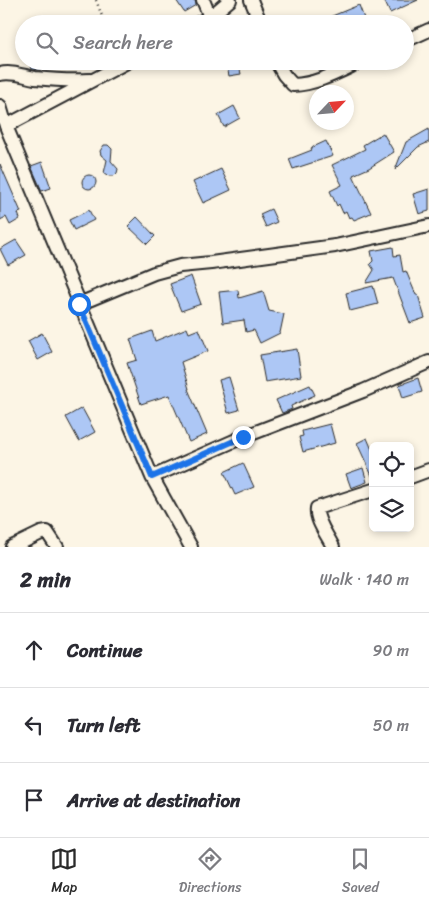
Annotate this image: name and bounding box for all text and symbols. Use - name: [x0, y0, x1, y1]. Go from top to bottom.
- search box: [15, 15, 414, 70]
- text: Search here: [73, 26, 173, 59]
- icon: search: [33, 29, 61, 57]
- north arrow: [309, 85, 354, 130]
- route start: [68, 293, 91, 316]
- route end: [232, 426, 255, 449]
- map controls: [369, 442, 414, 532]
- button: locate: [369, 442, 414, 487]
- button: layers: [369, 487, 414, 532]
- text: 2 min: [20, 561, 71, 599]
- text: Walk · 140 m: [320, 565, 409, 594]
- text: Continue: [67, 634, 143, 667]
- icon: ahead: [20, 636, 48, 664]
- text: 90 m: [373, 636, 409, 665]
- text: Turn left: [67, 709, 140, 742]
- icon: left: [20, 711, 48, 739]
- text: 50 m: [373, 711, 409, 740]
- text: Arrive at destination: [67, 784, 240, 817]
- icon: arrive: [20, 786, 48, 814]
- tab: Map: [50, 845, 78, 900]
- tab: Directions: [179, 845, 241, 900]
- tab: Saved: [342, 845, 379, 900]

